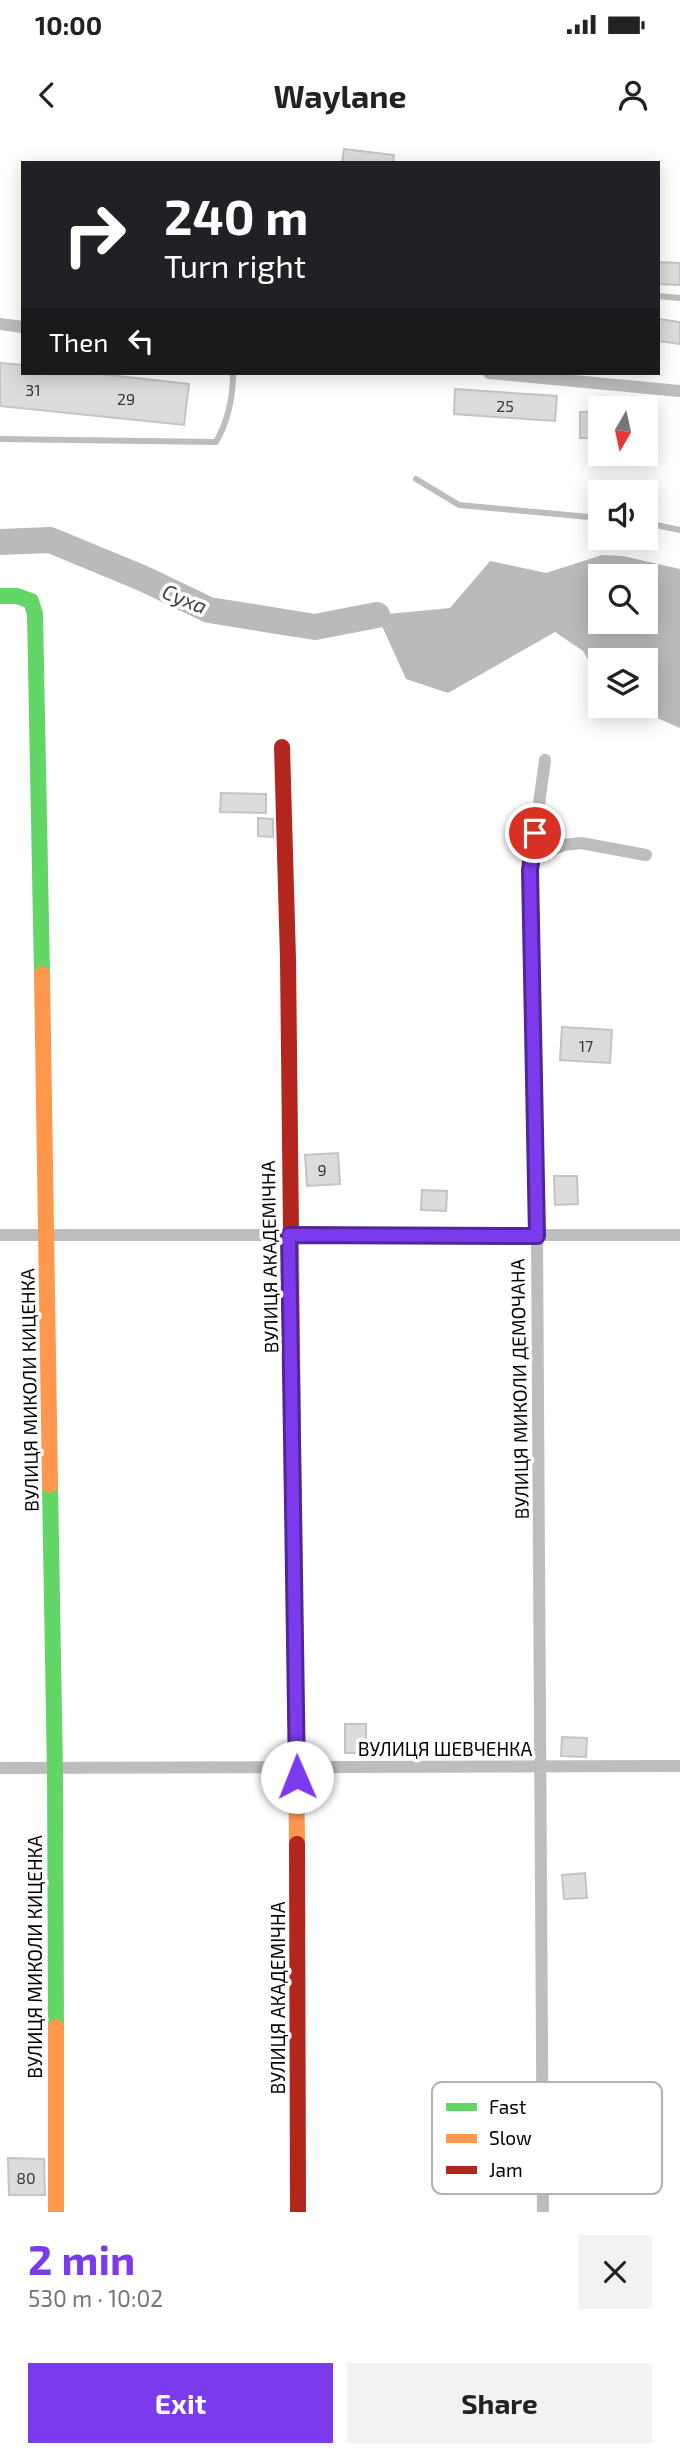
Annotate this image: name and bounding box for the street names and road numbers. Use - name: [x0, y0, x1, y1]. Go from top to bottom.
- street label: ВУЛИЦЯ АКАДЕМІЧНА: [256, 1160, 282, 1354]
- street label: ВУЛИЦЯ МИКОЛИ ДЕМОЧАНА: [505, 1258, 533, 1520]
- street label: ВУЛИЦЯ МИКОЛИ КИЦЕНКА: [15, 1268, 43, 1512]
- street label: ВУЛИЦЯ ШЕВЧЕНКА: [358, 1737, 533, 1760]
- street label: ВУЛИЦЯ МИКОЛИ КИЦЕНКА: [23, 1835, 46, 2079]
- street label: ВУЛИЦЯ АКАДЕМІЧНА: [266, 1901, 289, 2095]

